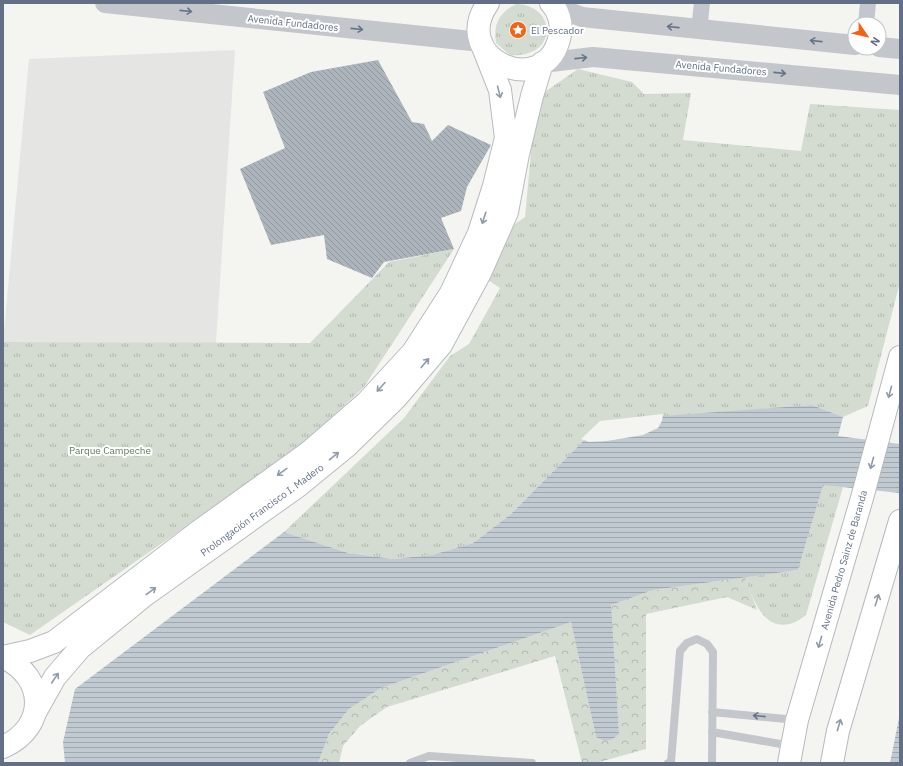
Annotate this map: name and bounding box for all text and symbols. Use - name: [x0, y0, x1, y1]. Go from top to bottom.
- one-way arrow: [179, 8, 192, 15]
- street label: Avenida Fundadores: [247, 12, 339, 34]
- north arrow: [847, 16, 887, 56]
- place icon: El Pescador: [508, 20, 528, 40]
- one-way arrow: [667, 23, 680, 30]
- place label: El Pescador: [531, 24, 584, 37]
- one-way arrow: [350, 25, 363, 33]
- text: N: [867, 34, 883, 49]
- one-way arrow: [810, 37, 823, 45]
- one-way arrow: [574, 55, 587, 62]
- street label: Avenida Fundadores: [675, 58, 767, 78]
- one-way arrow: [773, 70, 786, 77]
- one-way arrow: [496, 85, 504, 98]
- one-way arrow: [480, 211, 487, 224]
- one-way arrow: [421, 358, 430, 369]
- one-way arrow: [376, 382, 385, 392]
- one-way arrow: [886, 386, 894, 399]
- park label: Parque Campeche: [69, 444, 152, 457]
- one-way arrow: [329, 451, 340, 460]
- one-way arrow: [867, 456, 875, 469]
- street label: Prolongación Francisco I. Madero: [198, 461, 327, 559]
- one-way arrow: [277, 468, 288, 476]
- street label: Avenida Pedro Sainz de Baranda: [818, 488, 870, 631]
- one-way arrow: [145, 587, 156, 595]
- one-way arrow: [874, 594, 881, 607]
- one-way arrow: [816, 636, 823, 649]
- one-way arrow: [51, 672, 59, 683]
- one-way arrow: [753, 713, 766, 720]
- one-way arrow: [836, 719, 843, 732]

